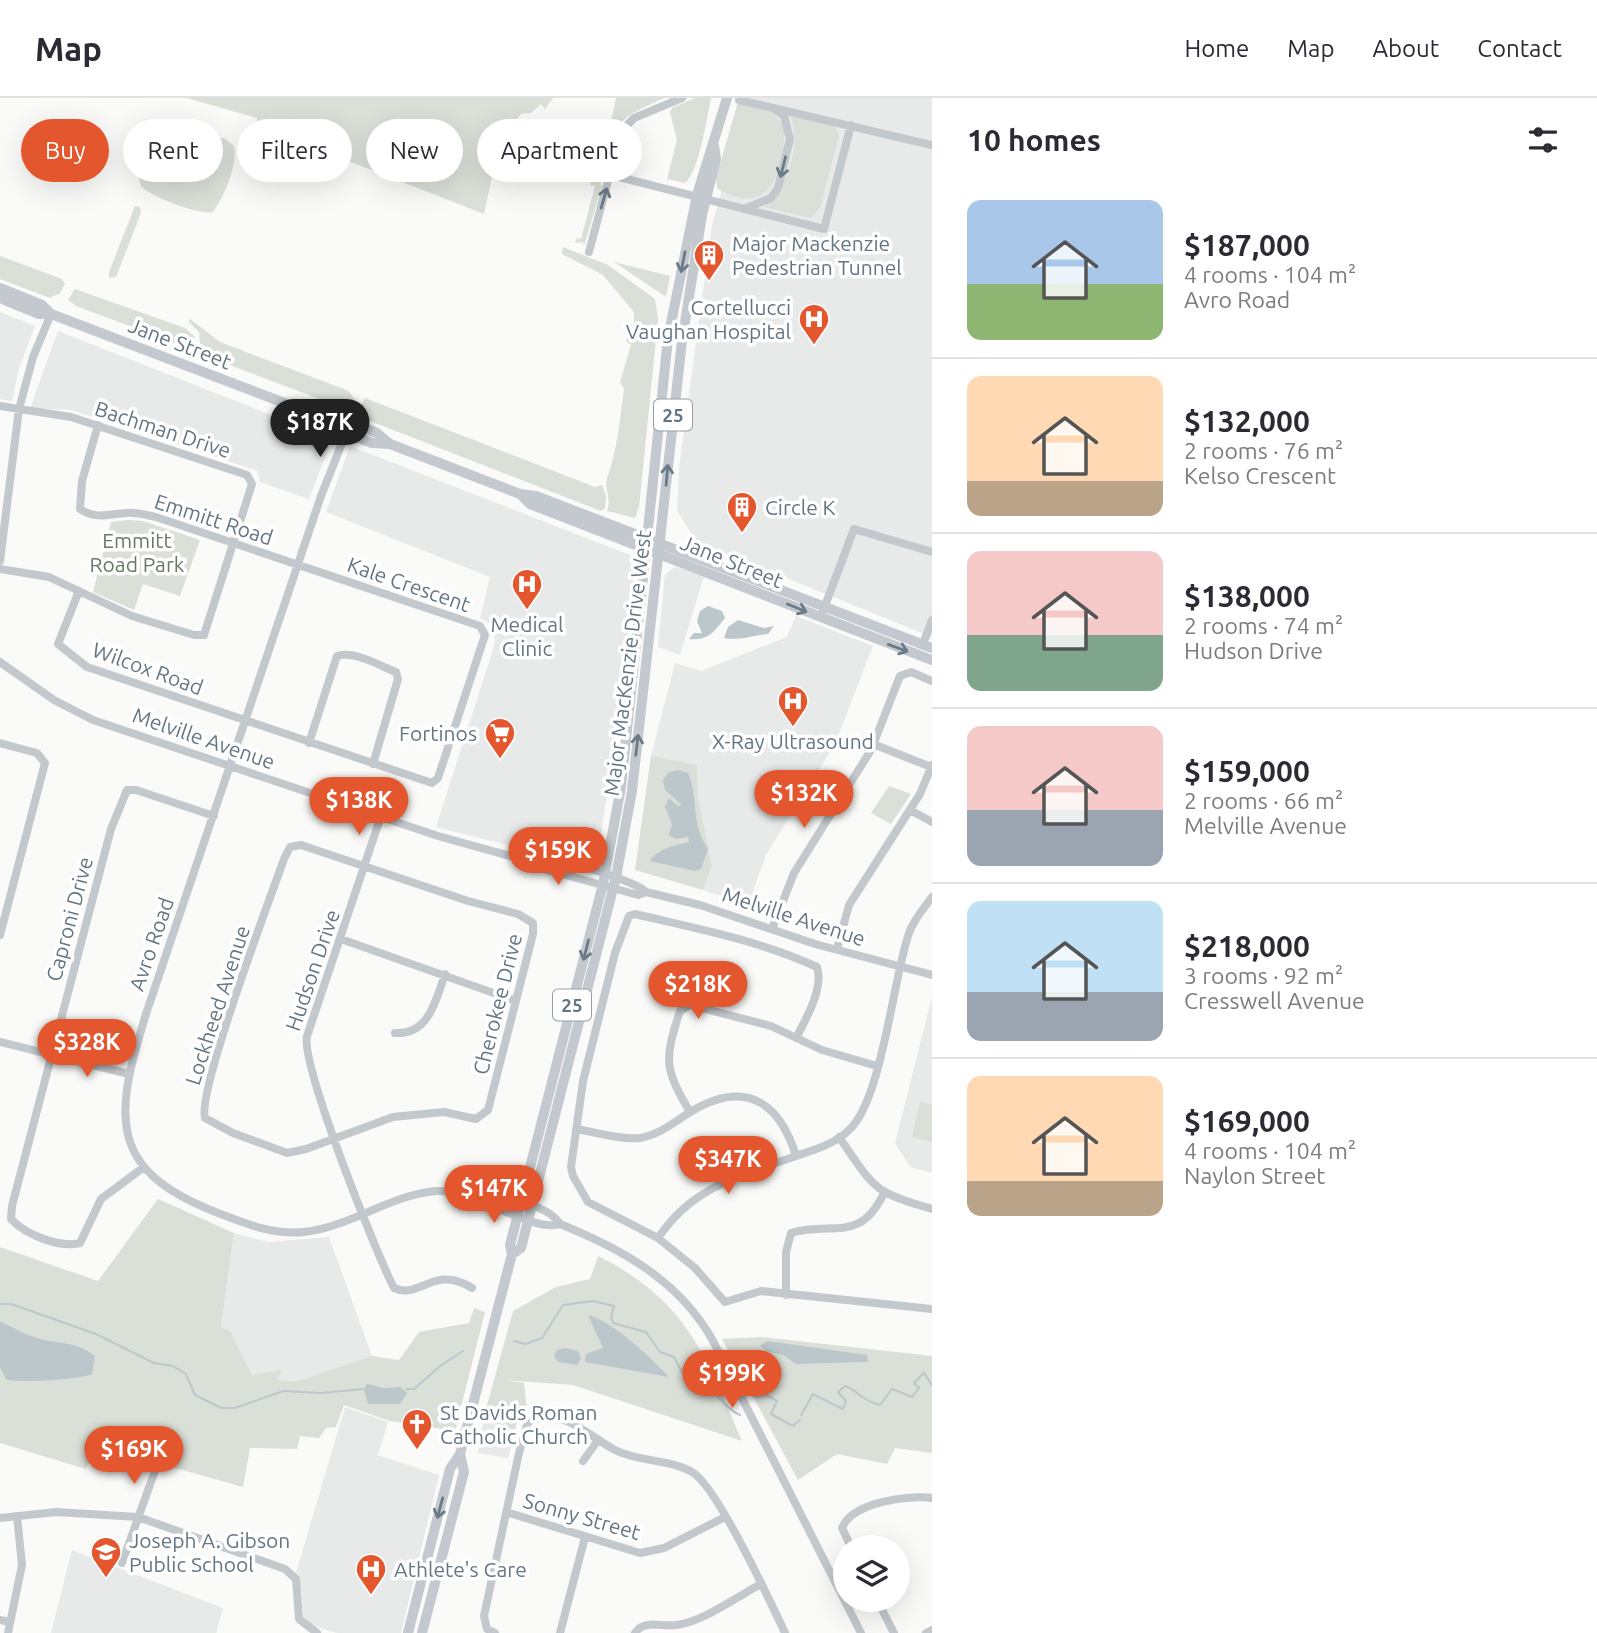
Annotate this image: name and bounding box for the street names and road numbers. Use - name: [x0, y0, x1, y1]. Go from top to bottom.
- street label: Jane Street: [125, 312, 235, 374]
- street label: Bachman Drive: [92, 396, 234, 462]
- road number: 25: [654, 400, 692, 430]
- street label: Emmitt Road: [152, 489, 276, 549]
- street label: Major MacKenzie Drive West: [599, 529, 655, 797]
- street label: Jane Street: [677, 530, 787, 592]
- street label: Kale Crescent: [344, 552, 474, 616]
- street label: Wilcox Road: [89, 637, 207, 699]
- street label: Melville Avenue: [130, 702, 278, 774]
- street label: Caproni Drive: [41, 854, 97, 984]
- street label: Melville Avenue: [720, 882, 868, 950]
- street label: Avro Road: [124, 894, 178, 994]
- street label: Hudson Drive: [280, 906, 344, 1034]
- street label: Lockheed Avenue: [180, 922, 254, 1088]
- street label: Cherokee Drive: [468, 931, 526, 1077]
- road number: 25: [553, 990, 591, 1021]
- street label: Sonny Street: [521, 1488, 643, 1544]

